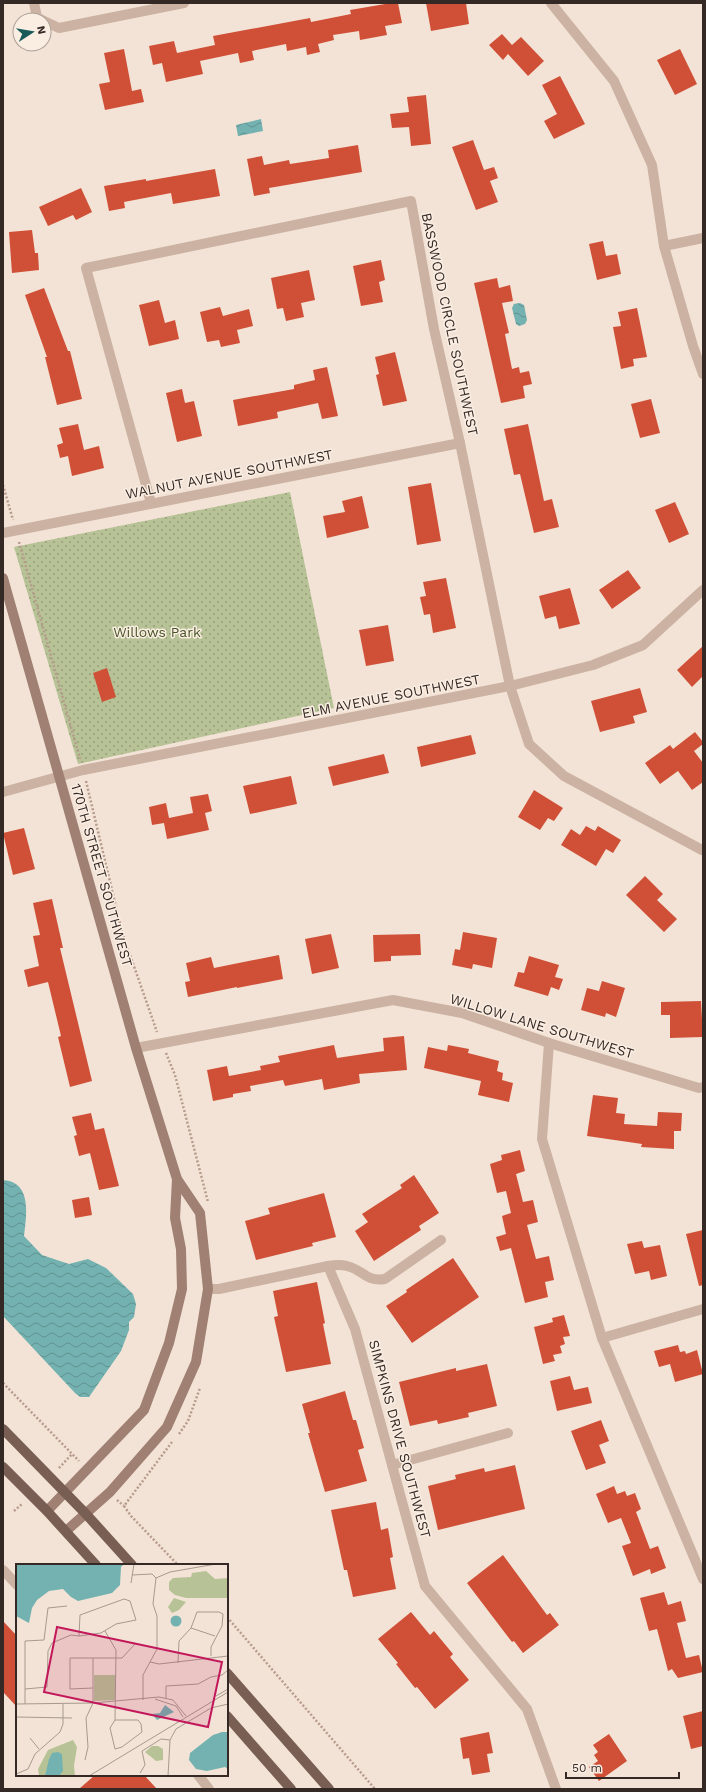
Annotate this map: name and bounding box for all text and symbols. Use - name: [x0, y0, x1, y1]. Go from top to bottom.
- north arrow: [12, 12, 52, 52]
- text: N: [34, 25, 48, 35]
- street label: BASSWOOD CIRCLE SOUTHWEST: [419, 211, 482, 437]
- street label: WALNUT AVENUE SOUTHWEST: [124, 446, 335, 502]
- park label: Willows Park: [113, 624, 201, 640]
- street label: ELM AVENUE SOUTHWEST: [301, 671, 482, 721]
- street label: 170TH STREET SOUTHWEST: [68, 782, 136, 969]
- street label: WILLOW LANE SOUTHWEST: [448, 990, 636, 1062]
- street label: SIMPKINS DRIVE SOUTHWEST: [366, 1338, 434, 1540]
- inset map: [16, 1564, 228, 1776]
- scale bar: [566, 1754, 679, 1780]
- text: 50 m: [572, 1761, 602, 1775]

